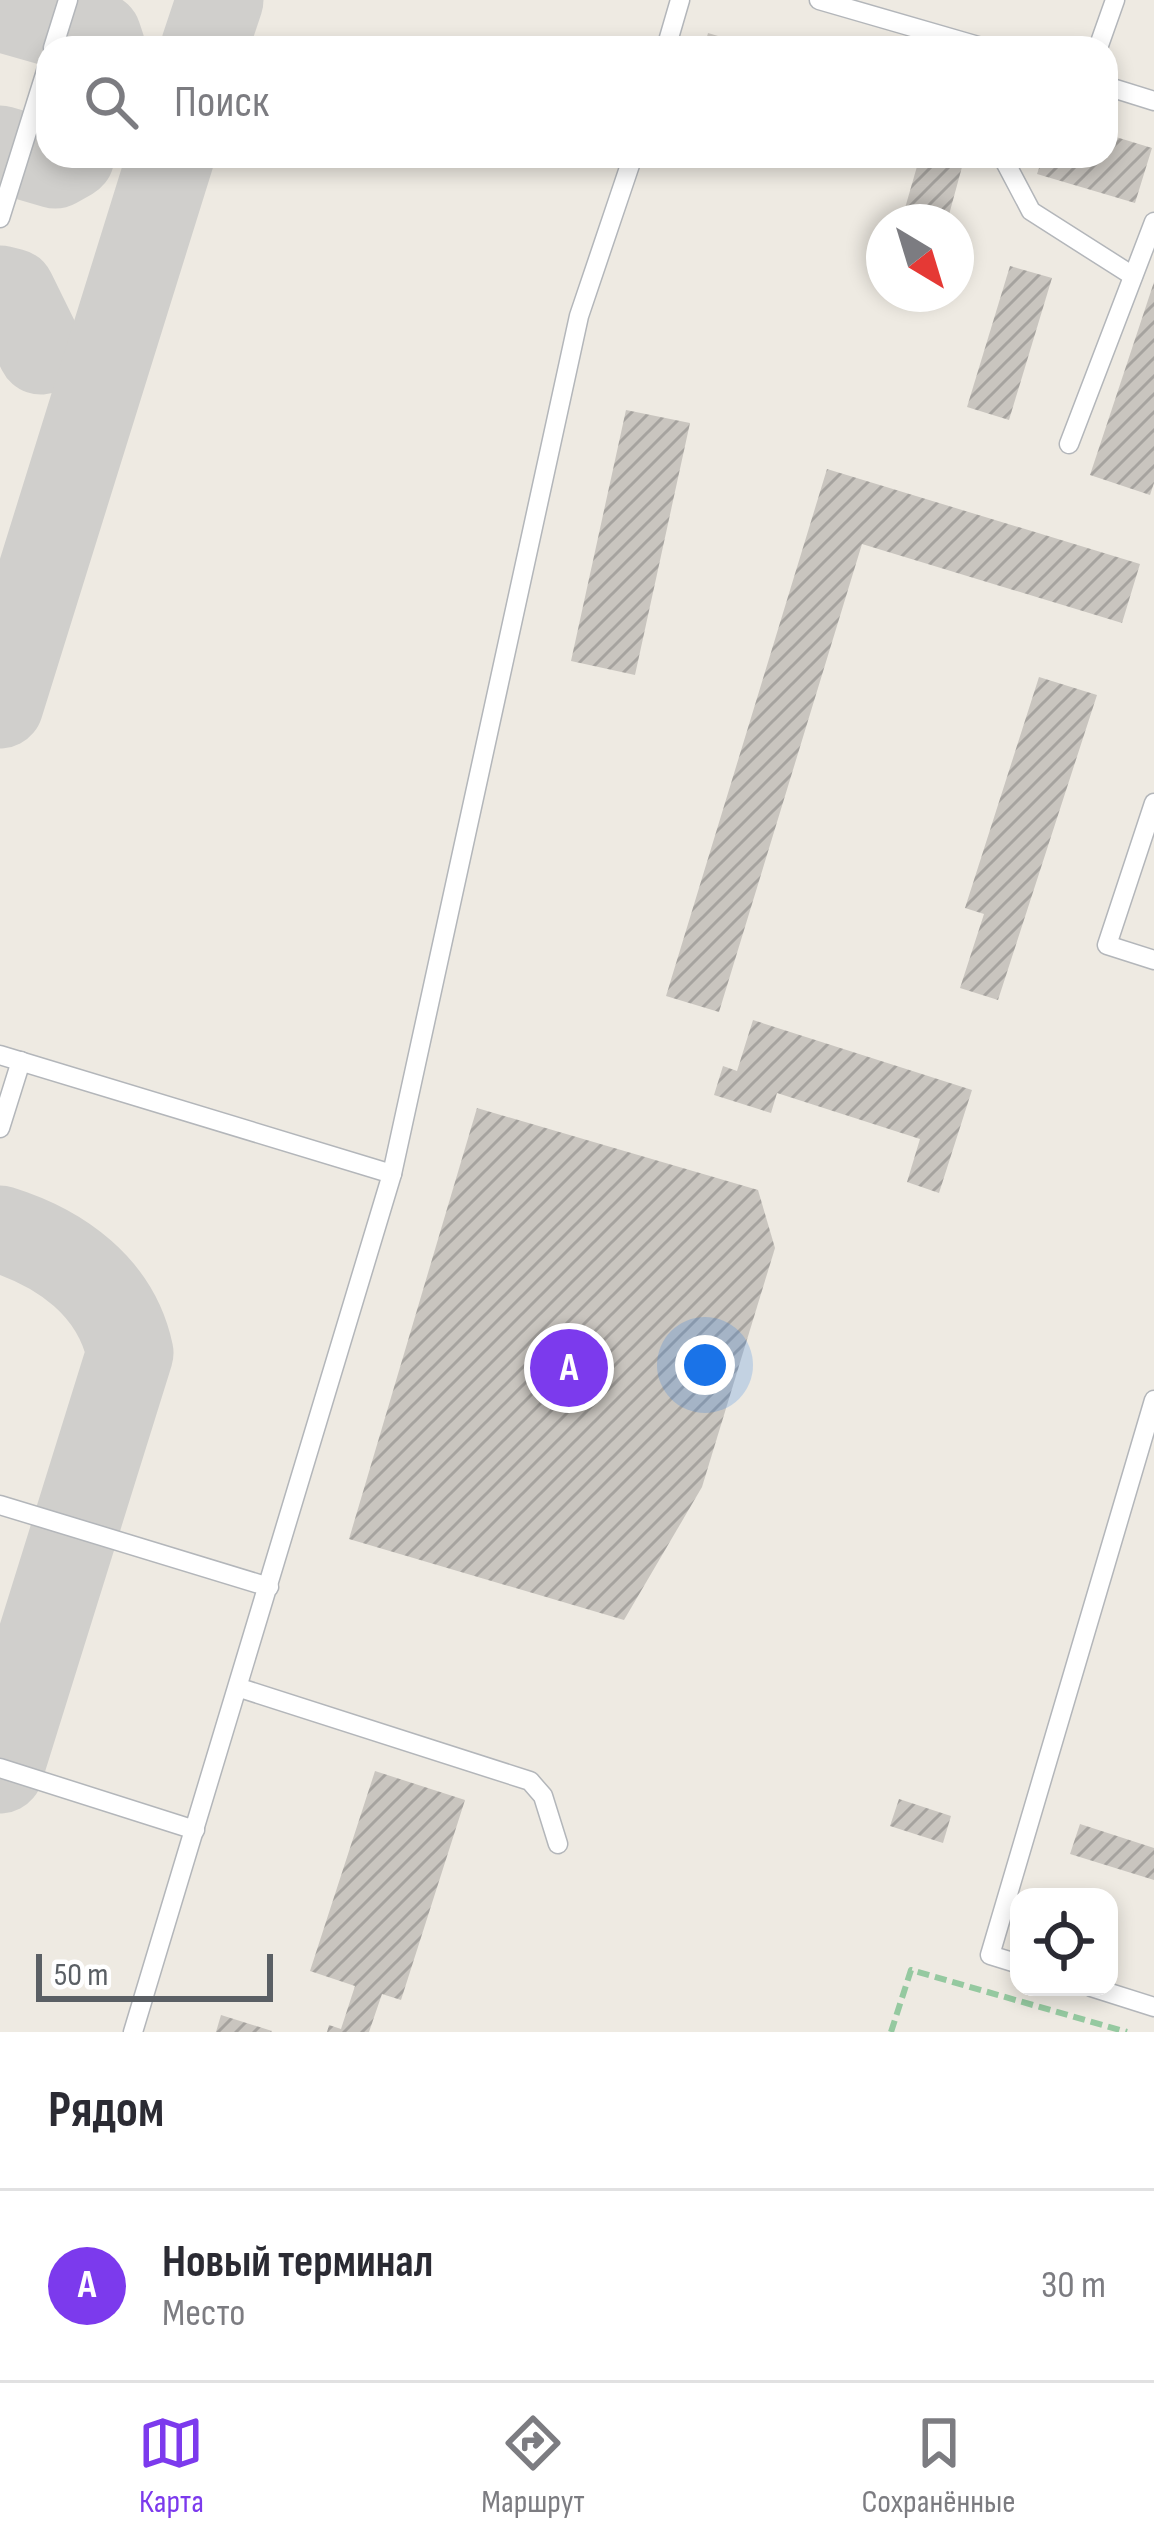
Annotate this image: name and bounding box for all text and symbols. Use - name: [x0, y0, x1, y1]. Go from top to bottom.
- search box: [36, 36, 1118, 168]
- icon: search: [78, 69, 144, 135]
- text: Поиск: [174, 75, 269, 130]
- north arrow: [866, 204, 974, 312]
- pin: A: [530, 1323, 608, 1413]
- your location: [675, 1335, 735, 1395]
- map controls: [1010, 1888, 1118, 1996]
- button: locate: [1010, 1888, 1118, 1996]
- scale bar: [36, 1948, 273, 2001]
- text: 50 m: [54, 1955, 108, 1995]
- text: Рядом: [48, 2080, 164, 2141]
- text: Новый терминал: [162, 2235, 433, 2290]
- text: A: [78, 2262, 96, 2309]
- text: 30 m: [1041, 2262, 1106, 2309]
- text: Место: [162, 2290, 246, 2337]
- tab: Карта: [138, 2410, 204, 2522]
- tab: Маршрут: [481, 2410, 585, 2522]
- tab: Сохранённые: [862, 2410, 1016, 2522]

